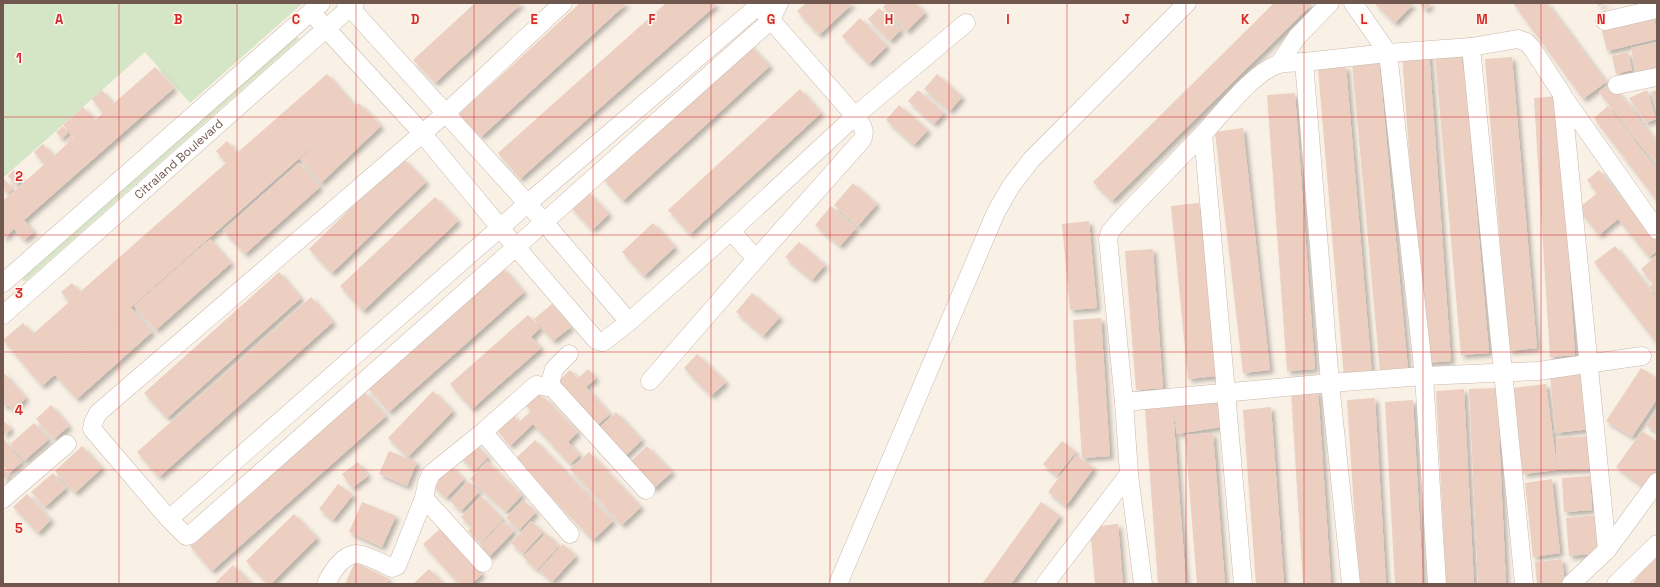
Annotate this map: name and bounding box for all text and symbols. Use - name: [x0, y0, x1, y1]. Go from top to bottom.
- text: A: [55, 11, 64, 28]
- text: B: [174, 11, 183, 28]
- text: C: [292, 11, 300, 28]
- text: D: [411, 11, 420, 28]
- text: E: [530, 11, 538, 28]
- text: F: [649, 11, 656, 28]
- text: G: [767, 11, 775, 28]
- text: H: [885, 11, 893, 28]
- text: I: [1006, 11, 1010, 28]
- text: J: [1122, 11, 1130, 28]
- text: K: [1241, 11, 1250, 28]
- text: L: [1360, 11, 1368, 28]
- text: M: [1476, 11, 1488, 28]
- text: N: [1597, 11, 1605, 28]
- text: 1: [16, 50, 22, 67]
- street label: Citraland Boulevard: [131, 116, 227, 203]
- text: 2: [15, 168, 23, 185]
- text: 3: [15, 285, 23, 302]
- text: 4: [15, 402, 23, 419]
- text: 5: [15, 520, 23, 537]

